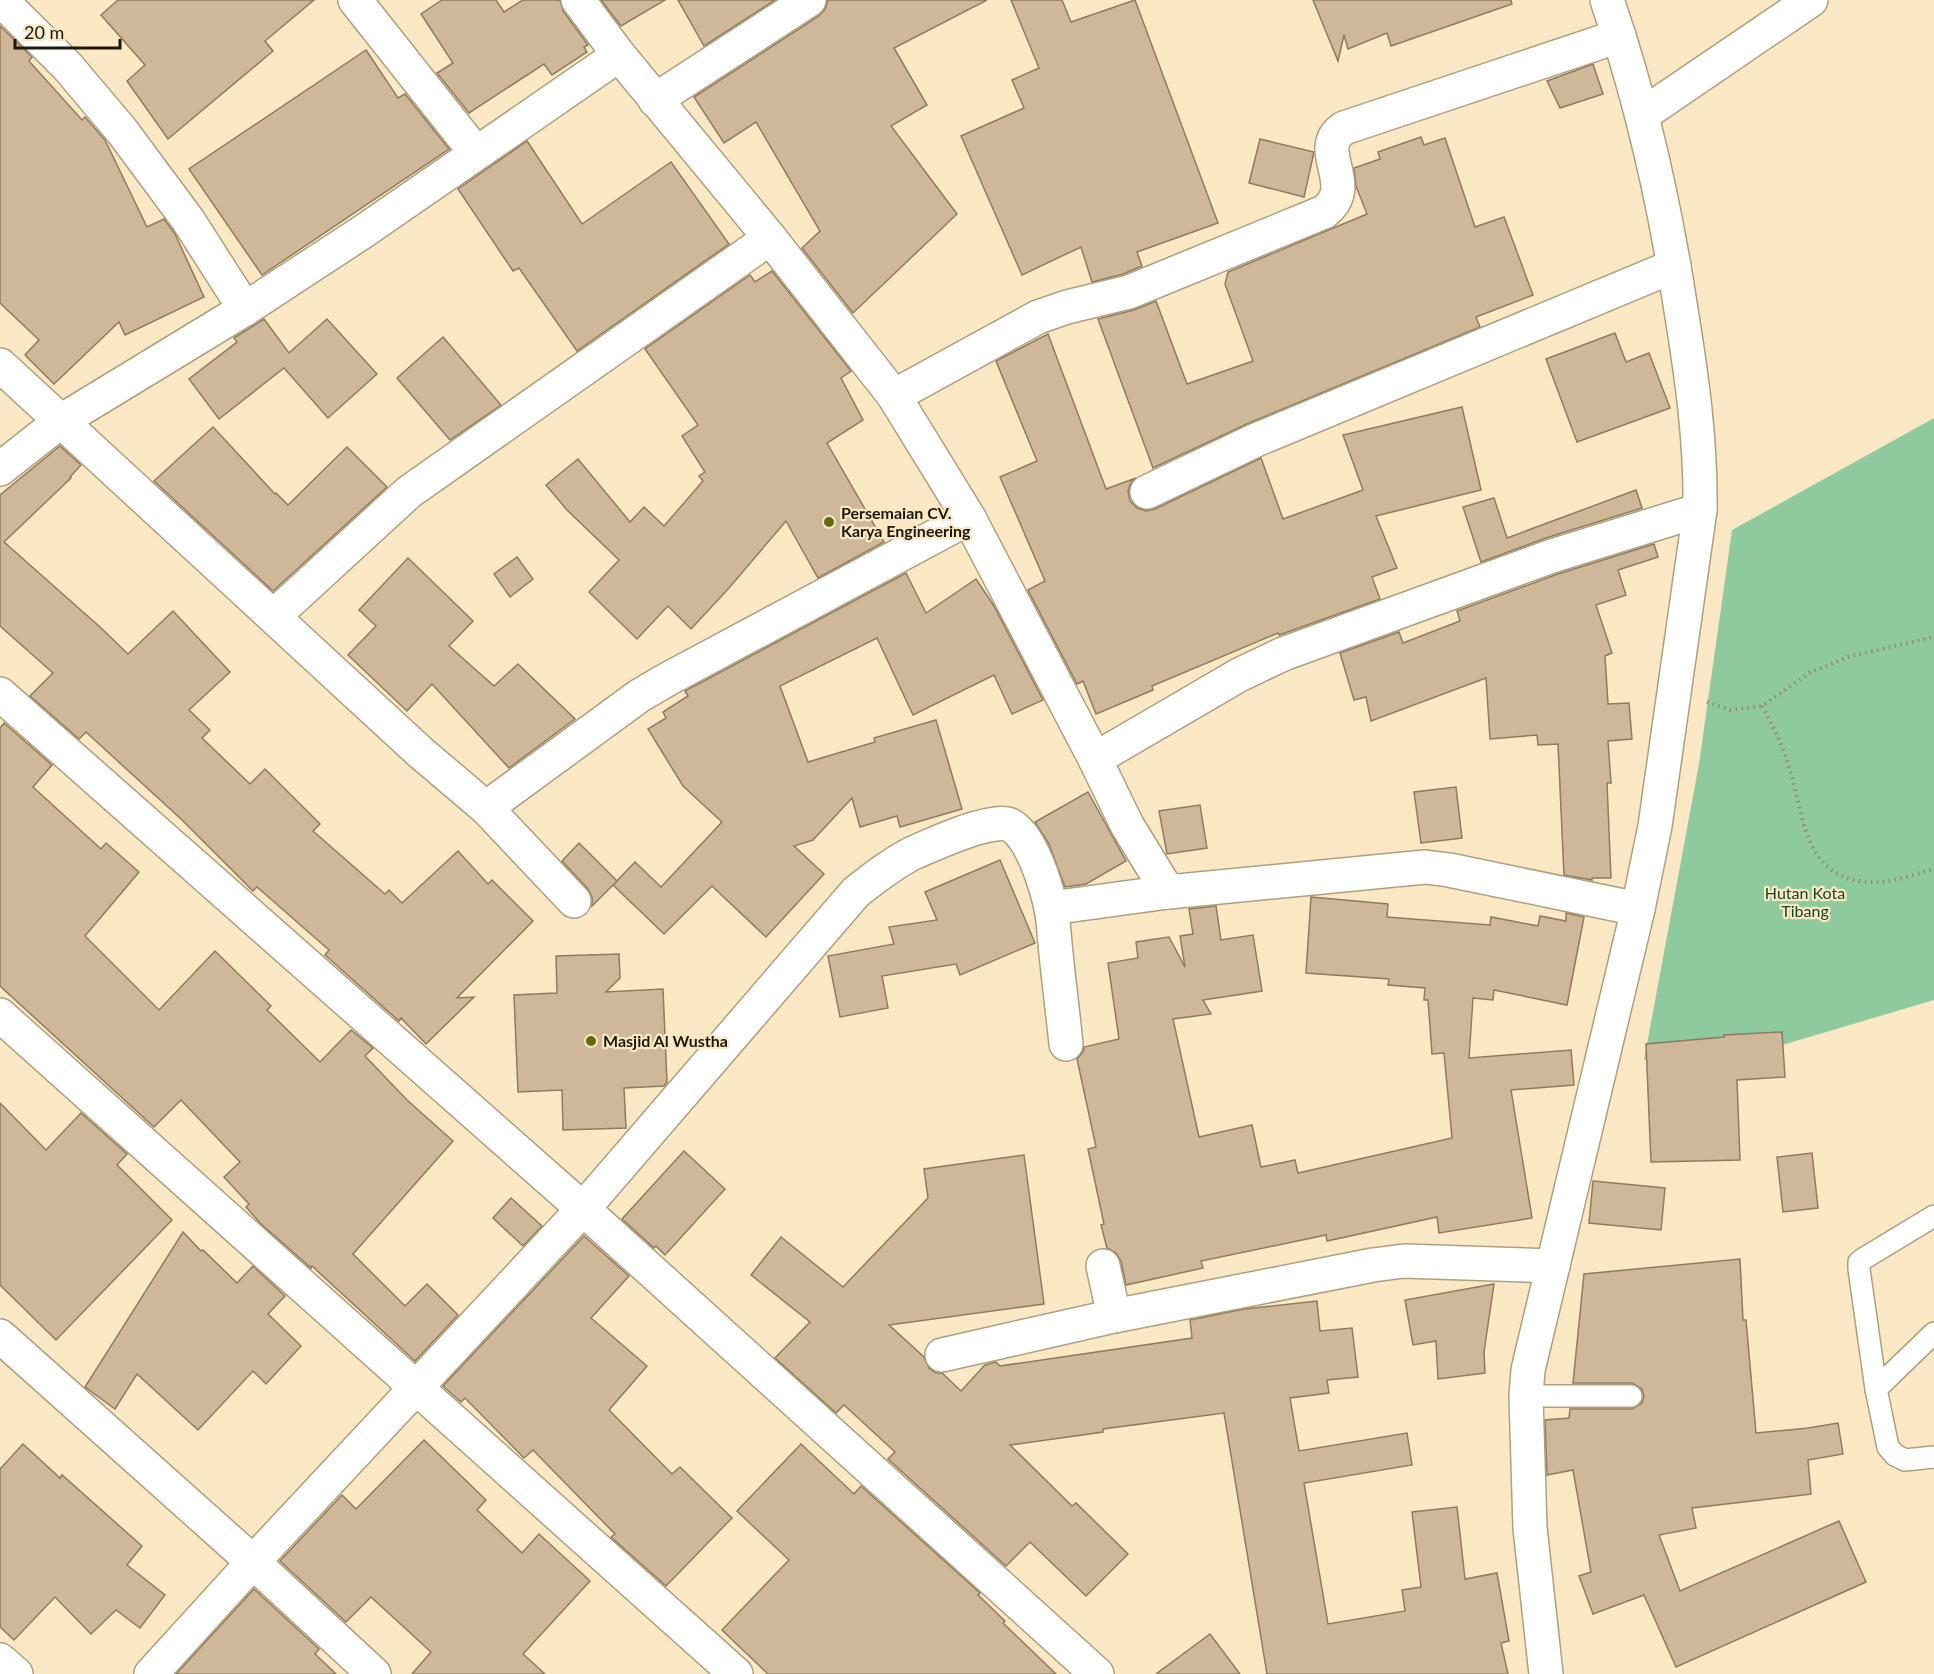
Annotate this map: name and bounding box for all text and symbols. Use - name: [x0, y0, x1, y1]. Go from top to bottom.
- scale bar: [15, 12, 120, 50]
- text: 20 m: [24, 21, 64, 43]
- place label: Persemaian CV. Karya Engineering: [841, 503, 971, 540]
- marker: Persemaian CV. Karya Engineering: [822, 515, 836, 529]
- park label: Hutan Kota Tibang: [1765, 883, 1845, 920]
- place label: Masjid Al Wustha: [603, 1031, 728, 1050]
- marker: Masjid Al Wustha: [584, 1034, 598, 1048]

